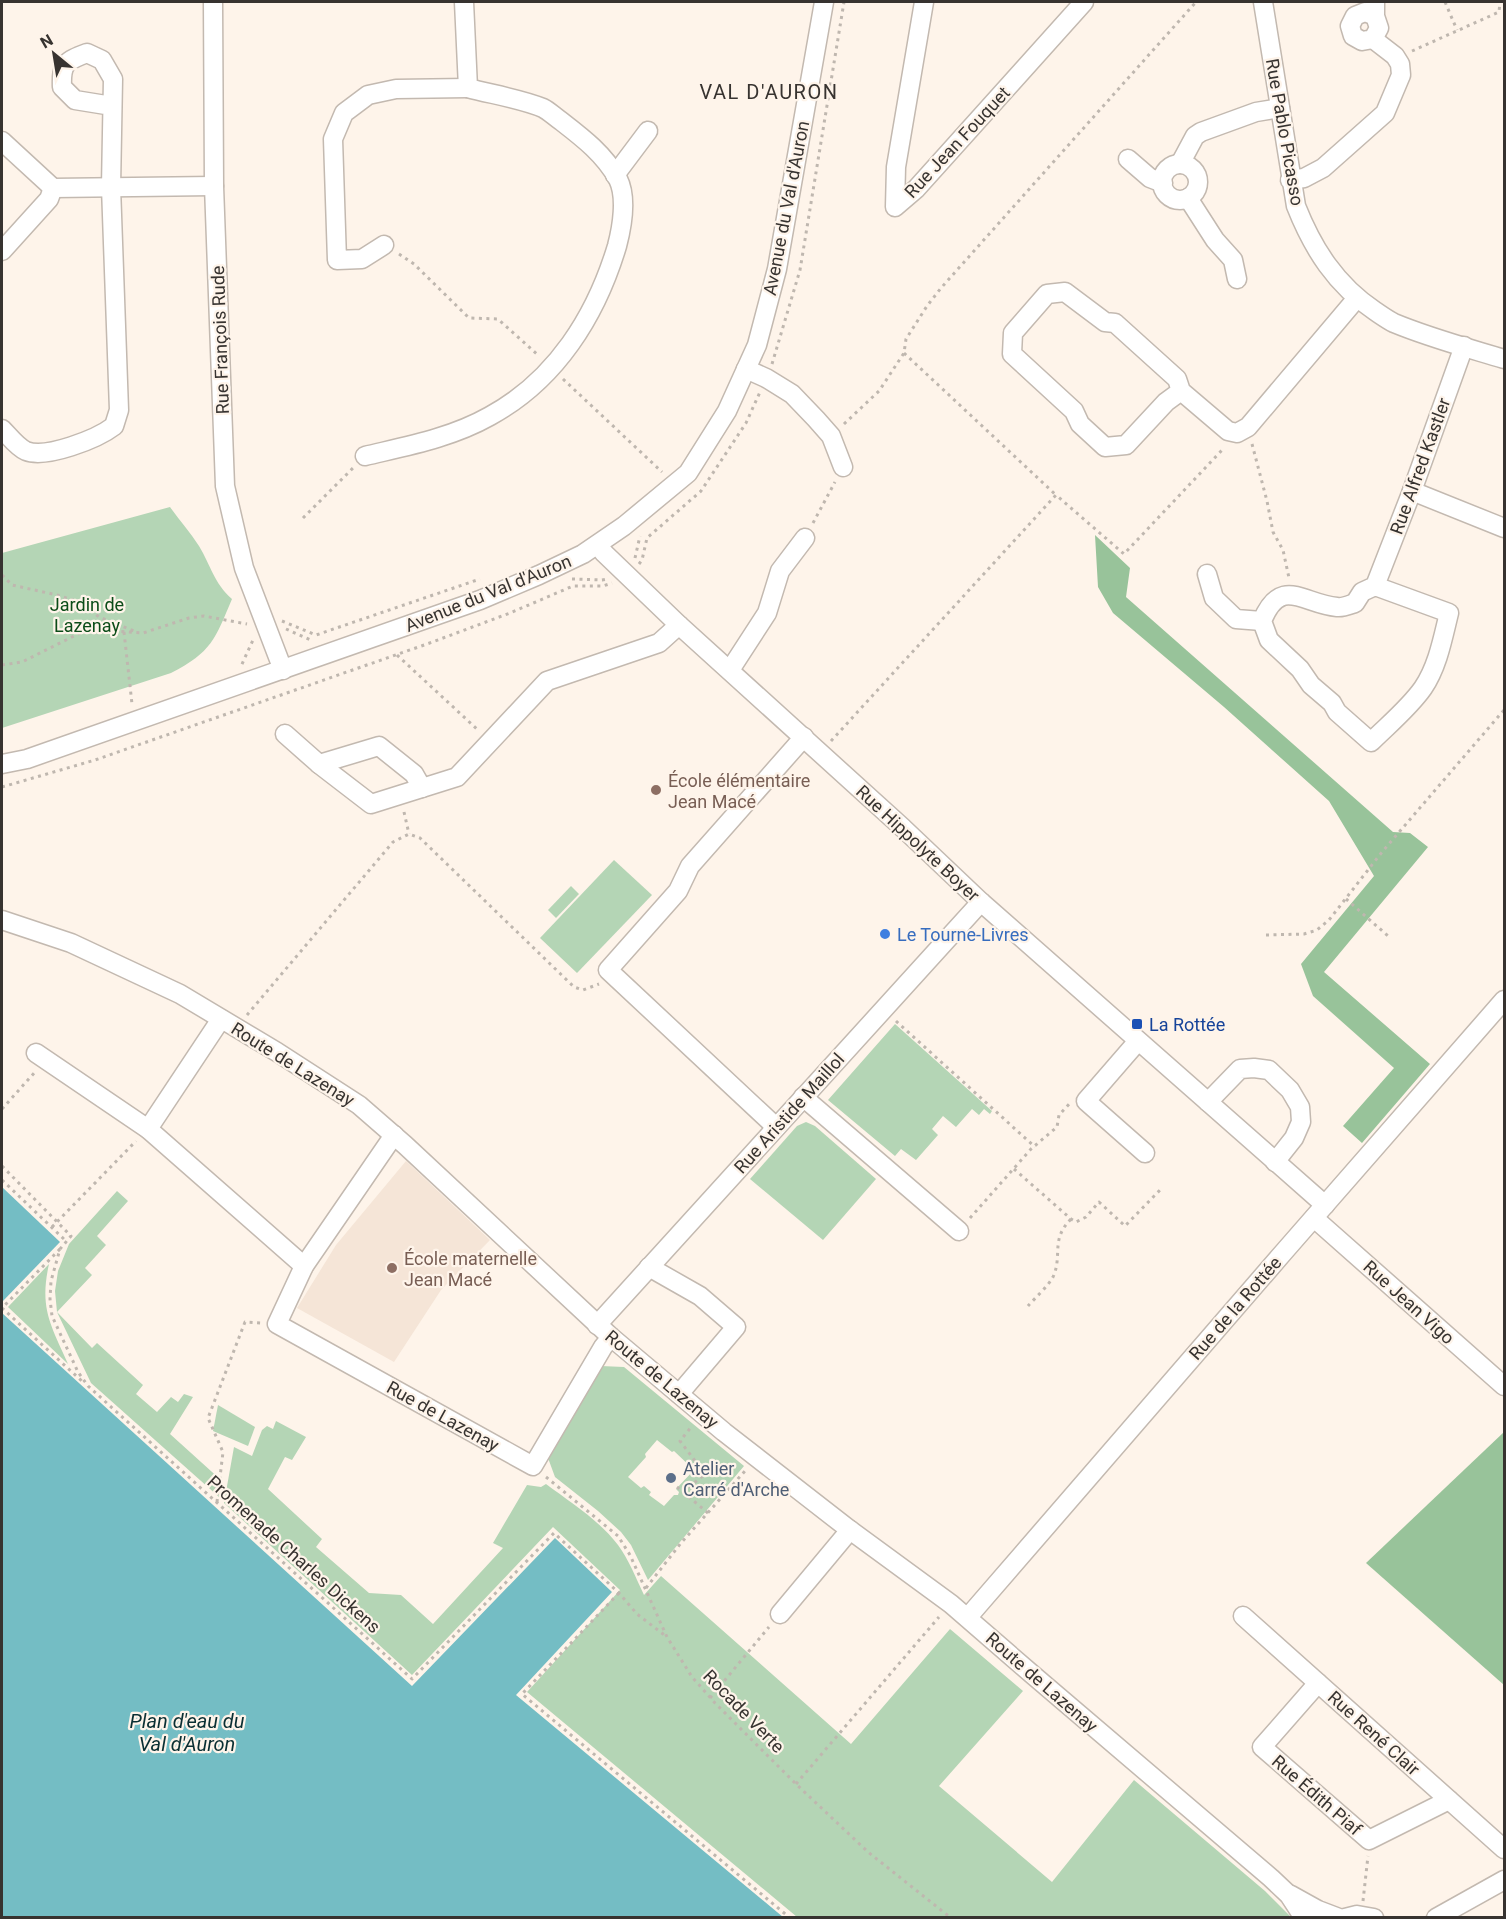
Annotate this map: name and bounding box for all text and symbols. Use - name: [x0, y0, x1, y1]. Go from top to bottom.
- north arrow: [24, 24, 84, 84]
- text: N: [37, 30, 56, 52]
- street label: Rue Pablo Picasso: [1262, 57, 1308, 207]
- district label: VAL D'AURON: [700, 80, 838, 104]
- street label: Rue Jean Fouquet: [900, 82, 1014, 202]
- street label: Avenue du Val d'Auron: [759, 119, 813, 297]
- street label: Rue François Rude: [207, 265, 233, 415]
- street label: Rue Alfred Kastler: [1386, 395, 1454, 537]
- street label: Avenue du Val d'Auron: [402, 550, 574, 636]
- park label: Jardin de Lazenay: [50, 594, 124, 636]
- place label: École élémentaire Jean Macé: [668, 770, 810, 812]
- street label: Rue Hippolyte Boyer: [852, 780, 984, 906]
- marker: École élémentaire Jean Macé: [649, 783, 663, 797]
- place label: Le Tourne-Livres: [897, 924, 1029, 945]
- marker: Le Tourne-Livres: [878, 927, 892, 941]
- place label: La Rottée: [1149, 1014, 1225, 1035]
- marker: La Rottée: [1130, 1017, 1144, 1031]
- street label: Route de Lazenay: [228, 1018, 359, 1111]
- street label: Rue Aristide Maillol: [730, 1049, 848, 1177]
- place label: École maternelle Jean Macé: [404, 1248, 537, 1290]
- street label: Rue de la Rottée: [1184, 1252, 1286, 1364]
- street label: Rue Jean Vigo: [1359, 1256, 1459, 1348]
- marker: École maternelle Jean Macé: [385, 1261, 399, 1275]
- street label: Route de Lazenay: [601, 1326, 723, 1433]
- street label: Rue de Lazenay: [383, 1376, 503, 1456]
- place label: Atelier Carré d'Arche: [683, 1458, 789, 1500]
- street label: Promenade Charles Dickens: [203, 1471, 385, 1637]
- marker: Atelier Carré d'Arche: [664, 1471, 678, 1485]
- street label: Route de Lazenay: [982, 1628, 1103, 1737]
- street label: Rocade Verte: [699, 1665, 789, 1757]
- street label: Rue René Clair: [1324, 1686, 1424, 1780]
- water label: Plan d'eau du Val d'Auron: [130, 1709, 245, 1756]
- street label: Rue Édith Piaf: [1268, 1750, 1367, 1840]

